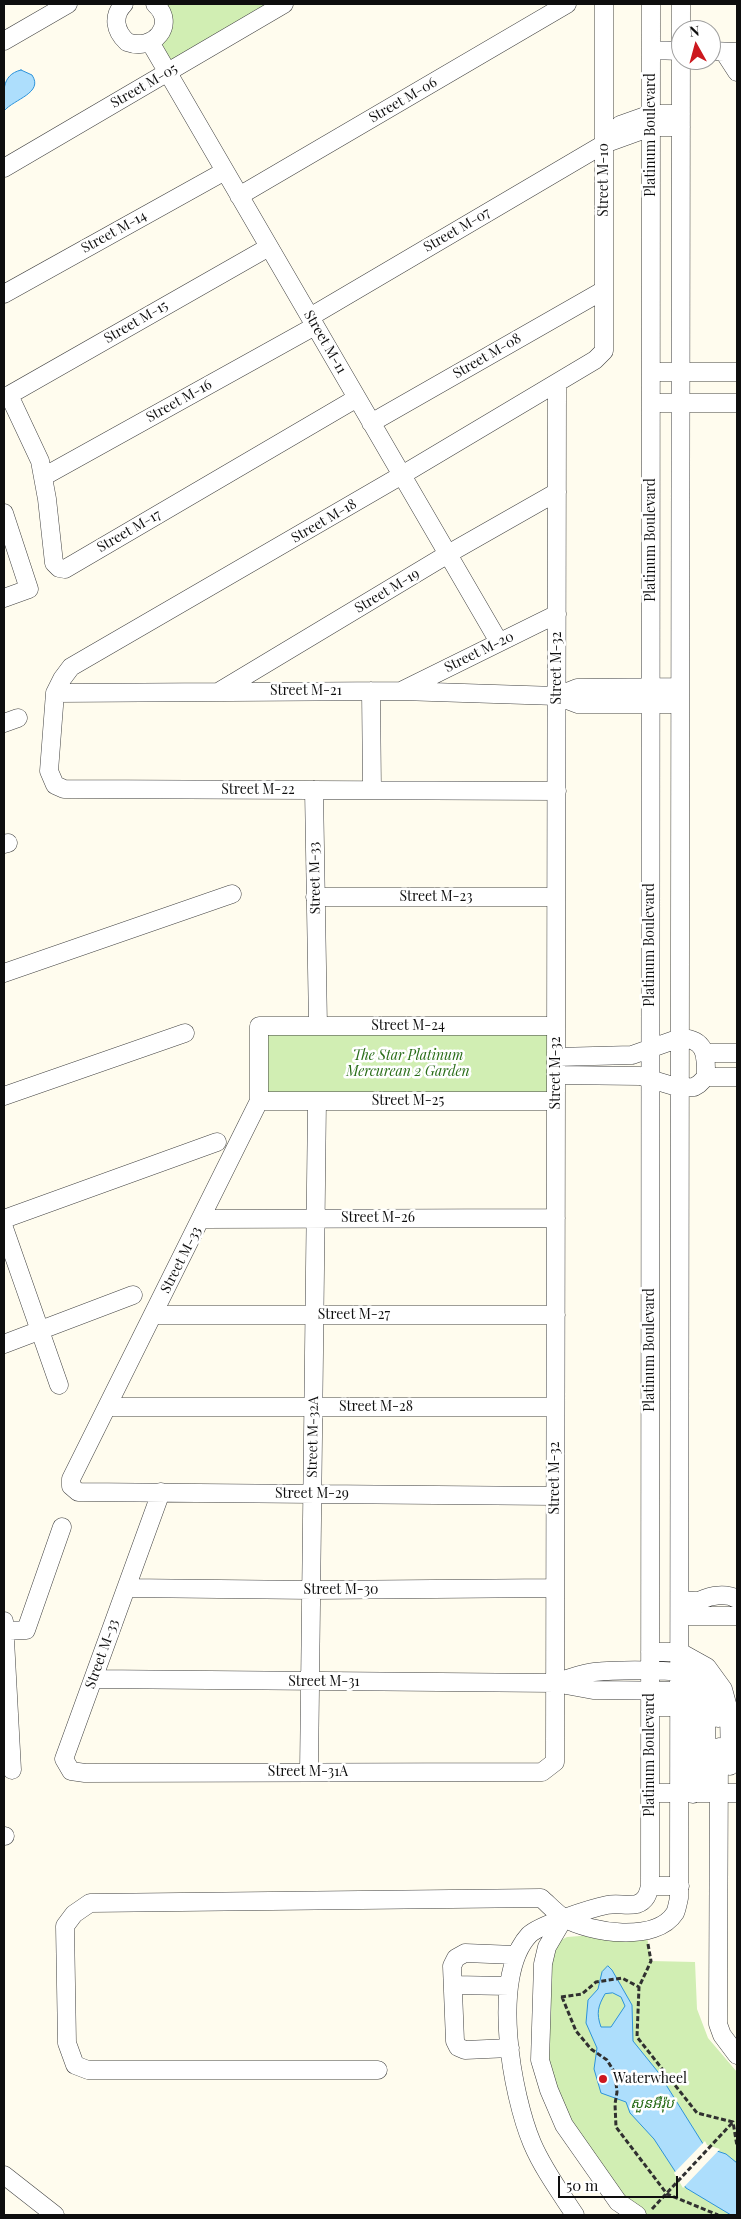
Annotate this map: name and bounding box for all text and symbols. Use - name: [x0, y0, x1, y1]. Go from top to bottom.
- north arrow: [671, 20, 721, 70]
- text: N: [688, 21, 700, 41]
- street label: Street M-05: [108, 60, 180, 112]
- street label: Platinum Boulevard: [643, 73, 659, 197]
- street label: Street M-06: [366, 74, 440, 126]
- street label: Street M-10: [596, 143, 612, 217]
- street label: Street M-07: [421, 204, 493, 256]
- street label: Street M-14: [78, 207, 150, 257]
- street label: Street M-15: [101, 297, 171, 347]
- street label: Street M-11: [300, 307, 350, 377]
- street label: Street M-08: [450, 330, 524, 382]
- street label: Street M-16: [143, 376, 215, 426]
- street label: Platinum Boulevard: [643, 478, 659, 602]
- street label: Street M-18: [288, 496, 360, 546]
- street label: Street M-17: [94, 506, 164, 556]
- street label: Street M-19: [352, 565, 422, 617]
- street label: Street M-20: [442, 628, 516, 676]
- street label: Street M-32: [549, 631, 565, 705]
- street label: Street M-21: [270, 683, 342, 699]
- street label: Street M-22: [221, 782, 295, 798]
- street label: Street M-33: [306, 842, 324, 914]
- street label: Platinum Boulevard: [642, 883, 658, 1007]
- street label: Street M-23: [399, 889, 473, 905]
- street label: Street M-24: [371, 1018, 445, 1034]
- street label: Street M-32: [548, 1036, 564, 1110]
- park label: The Star Platinum Mercurean 2 Garden: [346, 1048, 470, 1080]
- street label: Street M-25: [372, 1093, 444, 1109]
- street label: Street M-26: [341, 1210, 415, 1226]
- street label: Street M-33: [157, 1224, 205, 1296]
- street label: Platinum Boulevard: [642, 1288, 658, 1412]
- street label: Street M-27: [318, 1307, 390, 1323]
- street label: Street M-32A: [304, 1396, 322, 1478]
- street label: Street M-28: [339, 1399, 413, 1415]
- street label: Street M-32: [547, 1441, 563, 1515]
- street label: Street M-29: [275, 1486, 349, 1502]
- street label: Street M-30: [304, 1582, 378, 1598]
- street label: Street M-33: [82, 1617, 122, 1691]
- street label: Street M-31: [288, 1674, 360, 1690]
- street label: Platinum Boulevard: [642, 1693, 658, 1817]
- street label: Street M-31A: [268, 1764, 348, 1780]
- place label: Waterwheel: [613, 2071, 687, 2087]
- marker: Waterwheel: [597, 2073, 609, 2085]
- park label: សួនអឺរ៉ុប: [630, 2096, 674, 2112]
- scale bar: [561, 2166, 681, 2198]
- text: 50 m: [566, 2175, 598, 2195]

